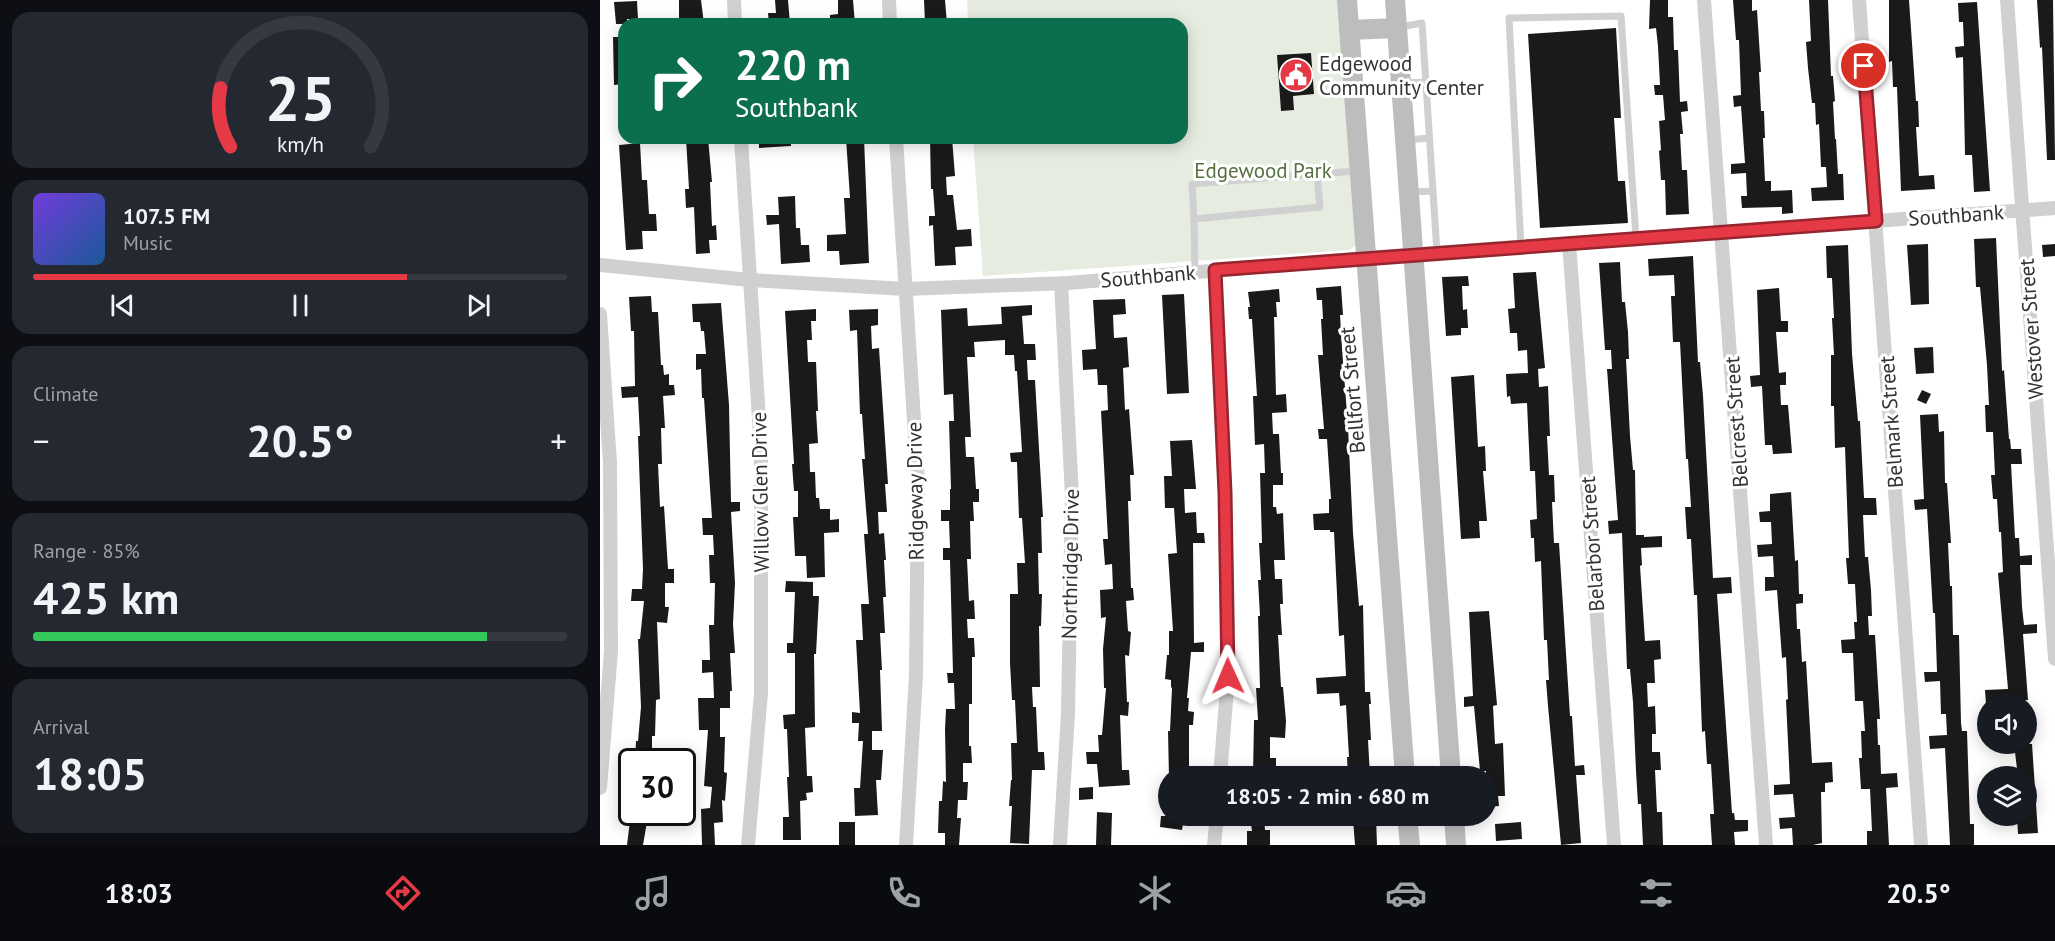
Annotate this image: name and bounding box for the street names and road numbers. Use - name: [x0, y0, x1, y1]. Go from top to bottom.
- street label: Southbank: [1907, 198, 2005, 232]
- street label: Southbank: [1099, 258, 1197, 294]
- street label: Westover Street: [2013, 258, 2049, 400]
- street label: Bellfort Street: [1333, 326, 1371, 454]
- street label: Belcrest Street: [1718, 355, 1754, 489]
- street label: Belmark Street: [1873, 355, 1909, 489]
- street label: Willow Glen Drive: [745, 411, 775, 573]
- street label: Ridgeway Drive: [900, 421, 930, 561]
- street label: Belarbor Street: [1574, 475, 1610, 613]
- street label: Northridge Drive: [1055, 489, 1085, 639]

